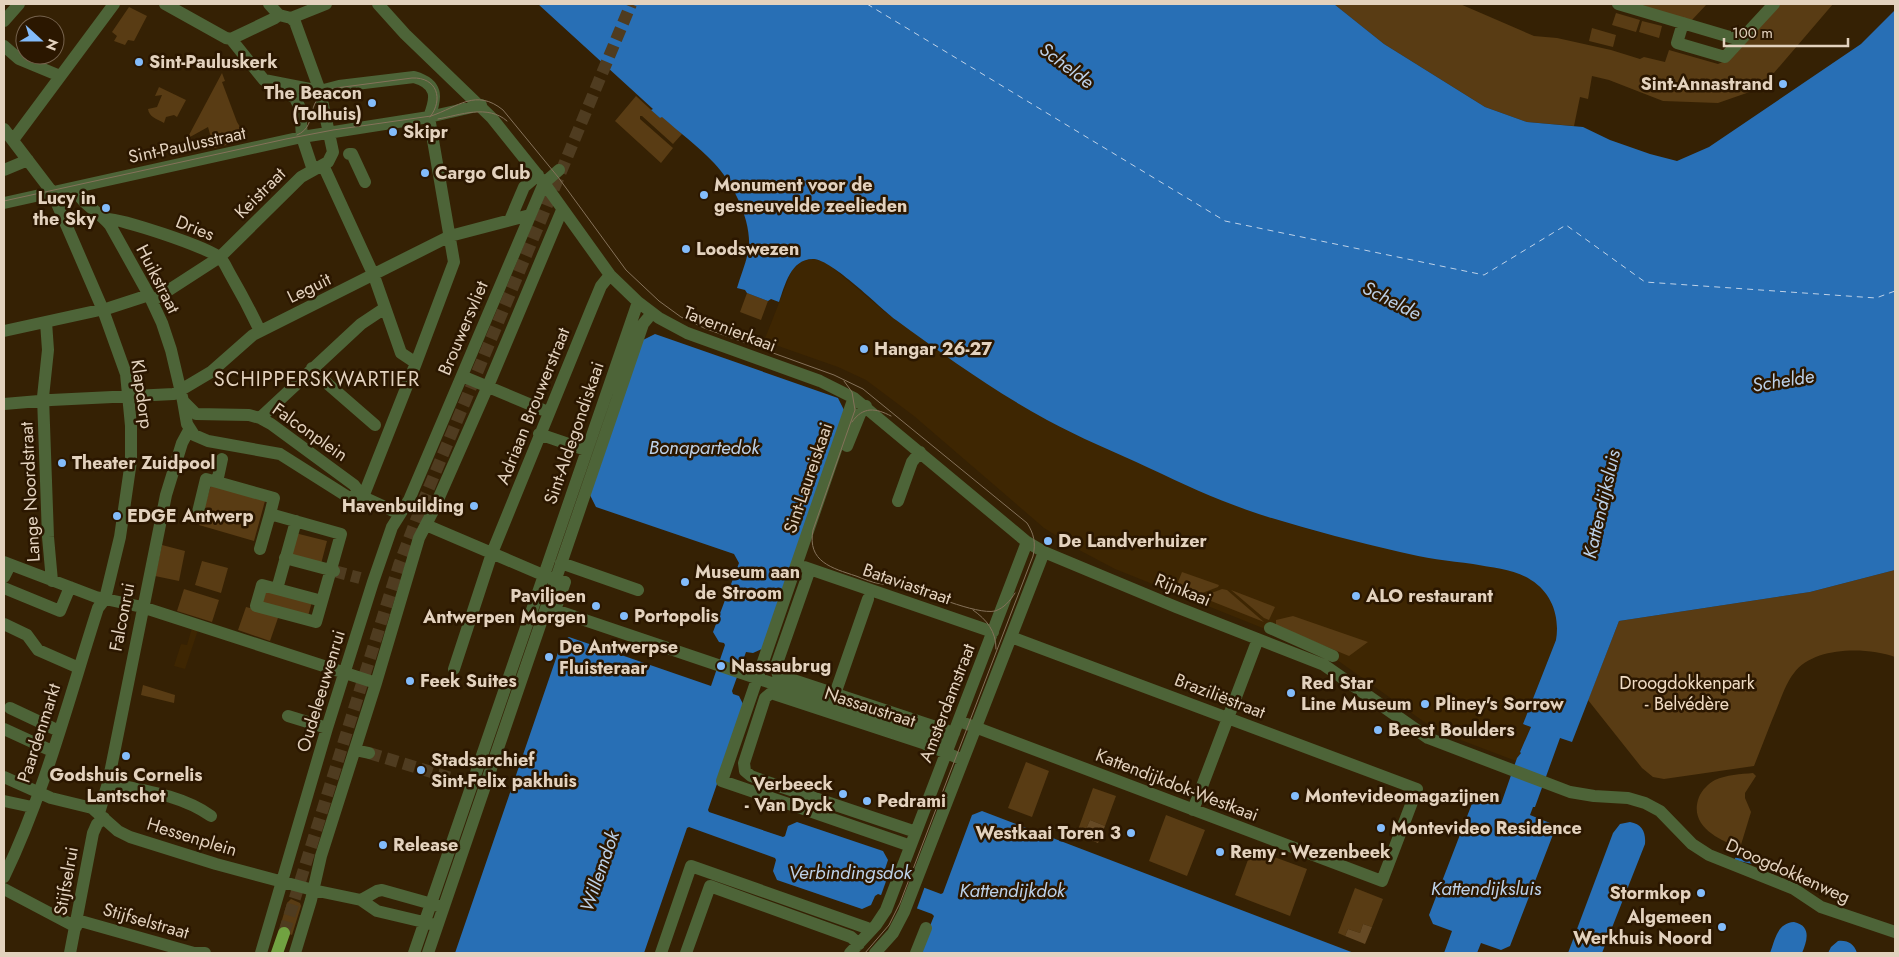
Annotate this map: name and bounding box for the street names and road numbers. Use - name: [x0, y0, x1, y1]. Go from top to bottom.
- street label: Sint-Paulusstraat: [126, 120, 249, 170]
- street label: Keistraat: [229, 161, 292, 224]
- street label: Dries: [172, 209, 218, 247]
- street label: Huikstraat: [130, 240, 187, 319]
- street label: Leguit: [283, 266, 336, 310]
- street label: Brouwersvliet: [431, 276, 495, 379]
- street label: Tavernierkaai: [680, 299, 780, 359]
- street label: Adriaan Brouwerstraat: [490, 323, 577, 488]
- street label: Klapdorp: [124, 358, 160, 430]
- street label: Sint-Aldegondiskaai: [537, 358, 611, 508]
- street label: Falconplein: [267, 396, 353, 468]
- street label: Sint-Laureiskaai: [777, 419, 839, 537]
- street label: Lange Noordstraat: [13, 420, 47, 563]
- street label: Bataviastraat: [859, 557, 955, 612]
- street label: Rijnkaai: [1151, 567, 1215, 613]
- street label: Falconrui: [103, 580, 141, 654]
- street label: Oudeleeuwenrui: [290, 627, 352, 755]
- street label: Amsterdamstraat: [912, 639, 982, 766]
- street label: Braziliëstraat: [1171, 667, 1270, 725]
- street label: Paardenmarkt: [11, 679, 67, 786]
- street label: Nassaustraat: [821, 680, 920, 734]
- street label: Kattendijkdok-Westkaai: [1092, 742, 1262, 828]
- street label: Hessenplein: [144, 811, 240, 863]
- street label: Droogdokkenweg: [1722, 832, 1854, 910]
- street label: Stijfselrui: [47, 845, 85, 917]
- street label: Stijfselstraat: [100, 896, 193, 946]

